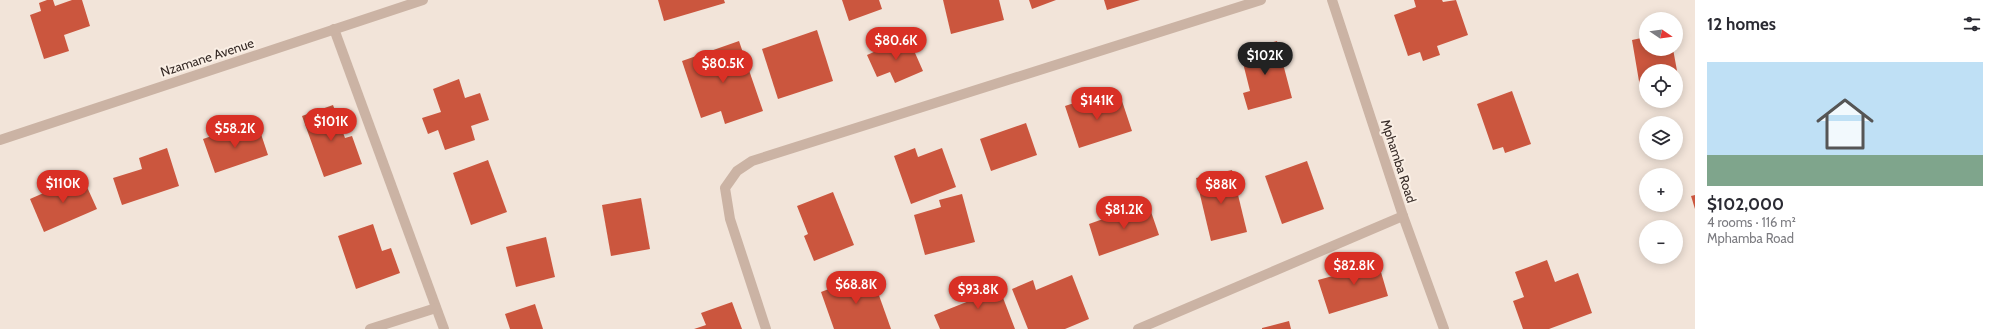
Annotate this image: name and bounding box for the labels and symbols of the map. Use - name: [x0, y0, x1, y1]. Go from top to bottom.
- north arrow: [1639, 12, 1683, 56]
- pin: $80.6K: [863, 27, 929, 61]
- street label: Nzamane Avenue: [158, 34, 256, 80]
- pin: $102K: [1237, 42, 1293, 76]
- pin: $80.5K: [690, 50, 756, 84]
- pin: $141K: [1069, 87, 1125, 121]
- pin: $101K: [303, 108, 359, 142]
- pin: $58.2K: [202, 115, 268, 149]
- street label: Mphamba Road: [1378, 117, 1420, 205]
- pin: $110K: [35, 170, 91, 204]
- pin: $88K: [1197, 171, 1245, 205]
- pin: $81.2K: [1091, 196, 1157, 230]
- pin: $82.8K: [1321, 252, 1387, 286]
- pin: $68.8K: [823, 271, 889, 305]
- pin: $93.8K: [945, 276, 1011, 310]

